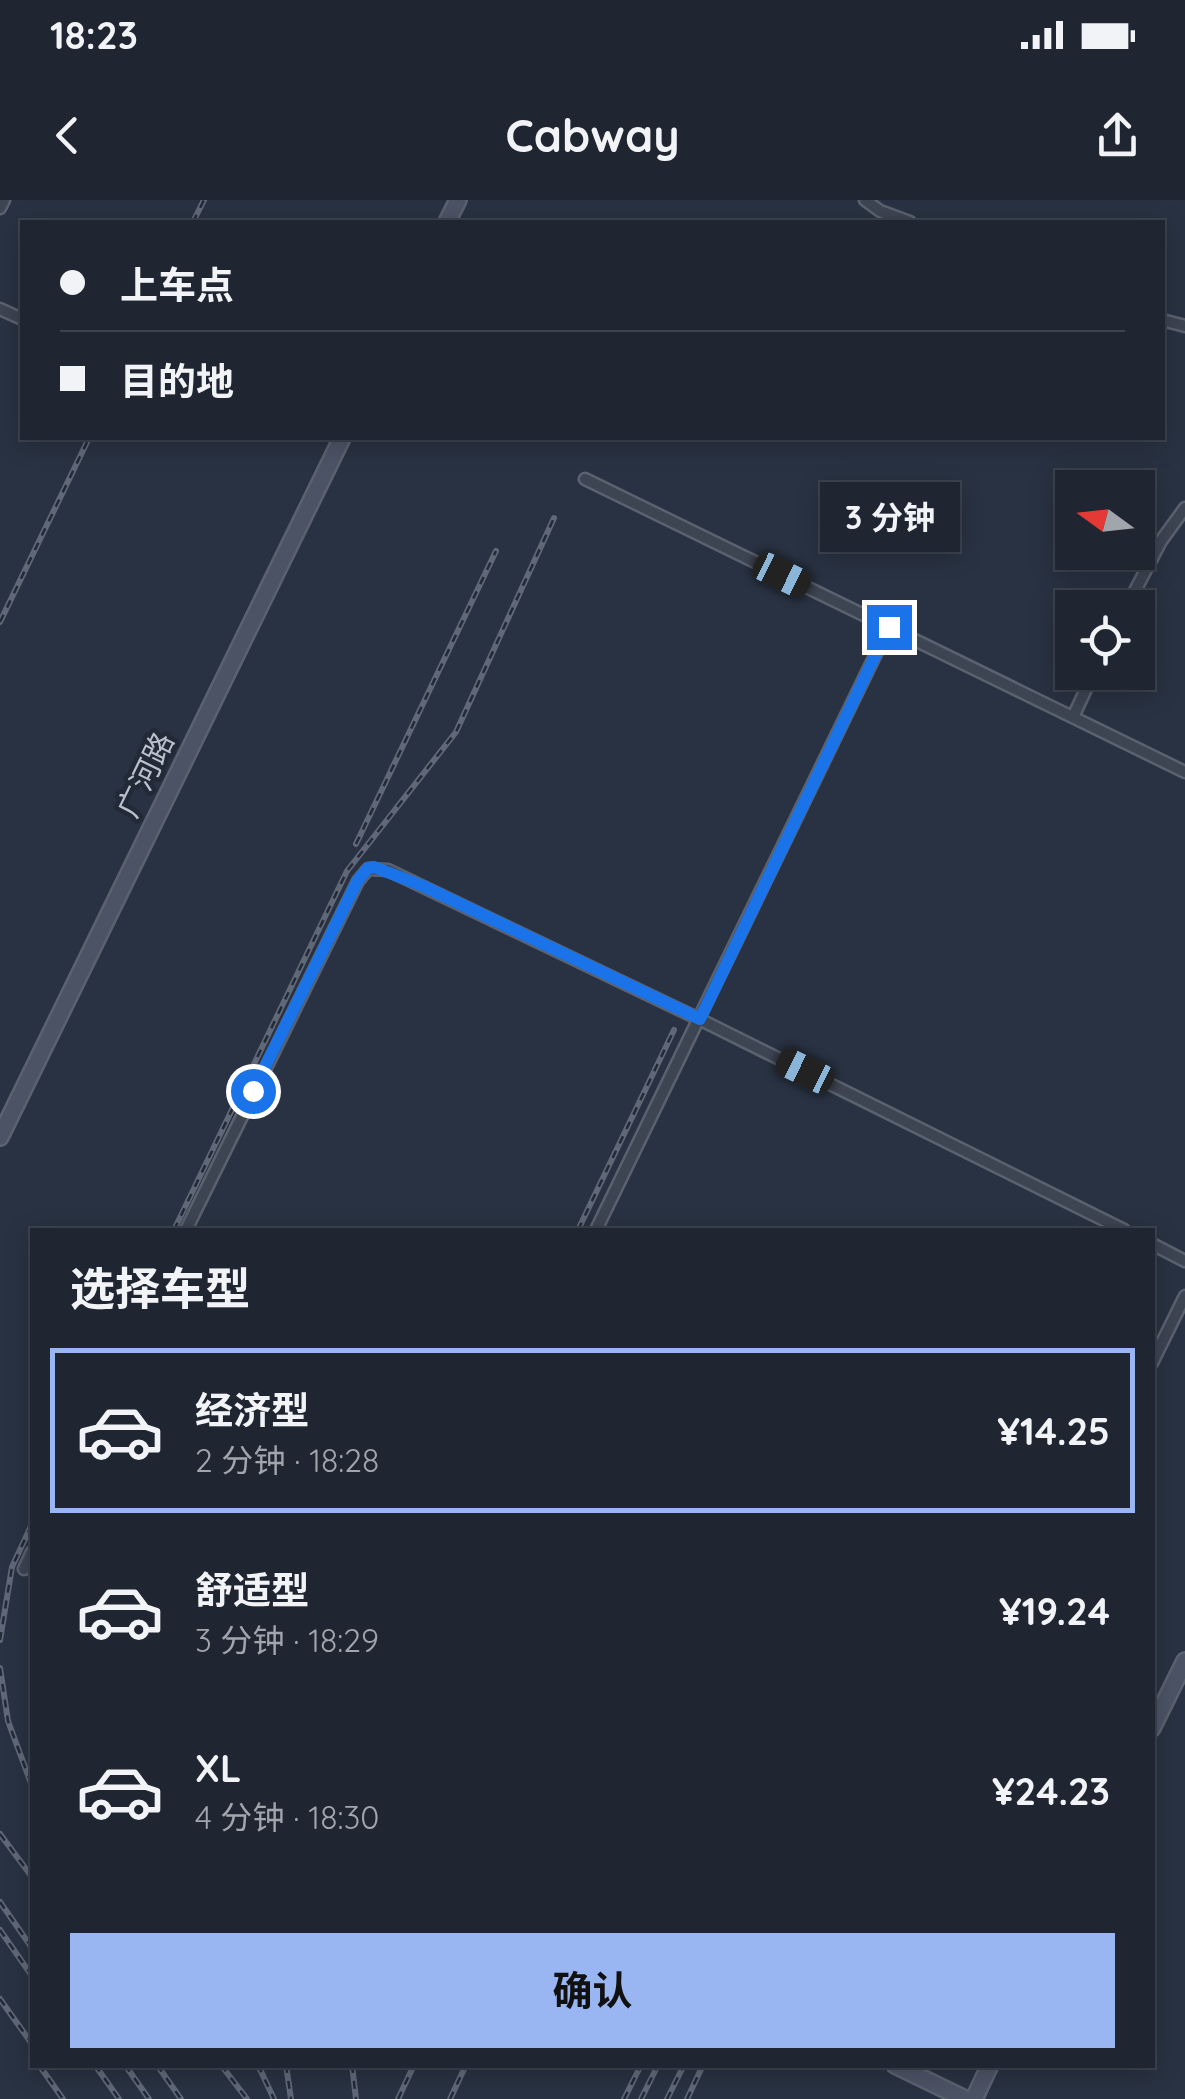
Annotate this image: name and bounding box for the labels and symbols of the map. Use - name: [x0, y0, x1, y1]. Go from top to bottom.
- north arrow: [1055, 470, 1155, 570]
- callout: 3 分钟: [819, 482, 959, 552]
- car: [748, 548, 816, 602]
- route end: [867, 605, 912, 650]
- street label: 广河路: [108, 726, 182, 823]
- car: [771, 1044, 839, 1098]
- route start: [231, 1069, 276, 1114]

